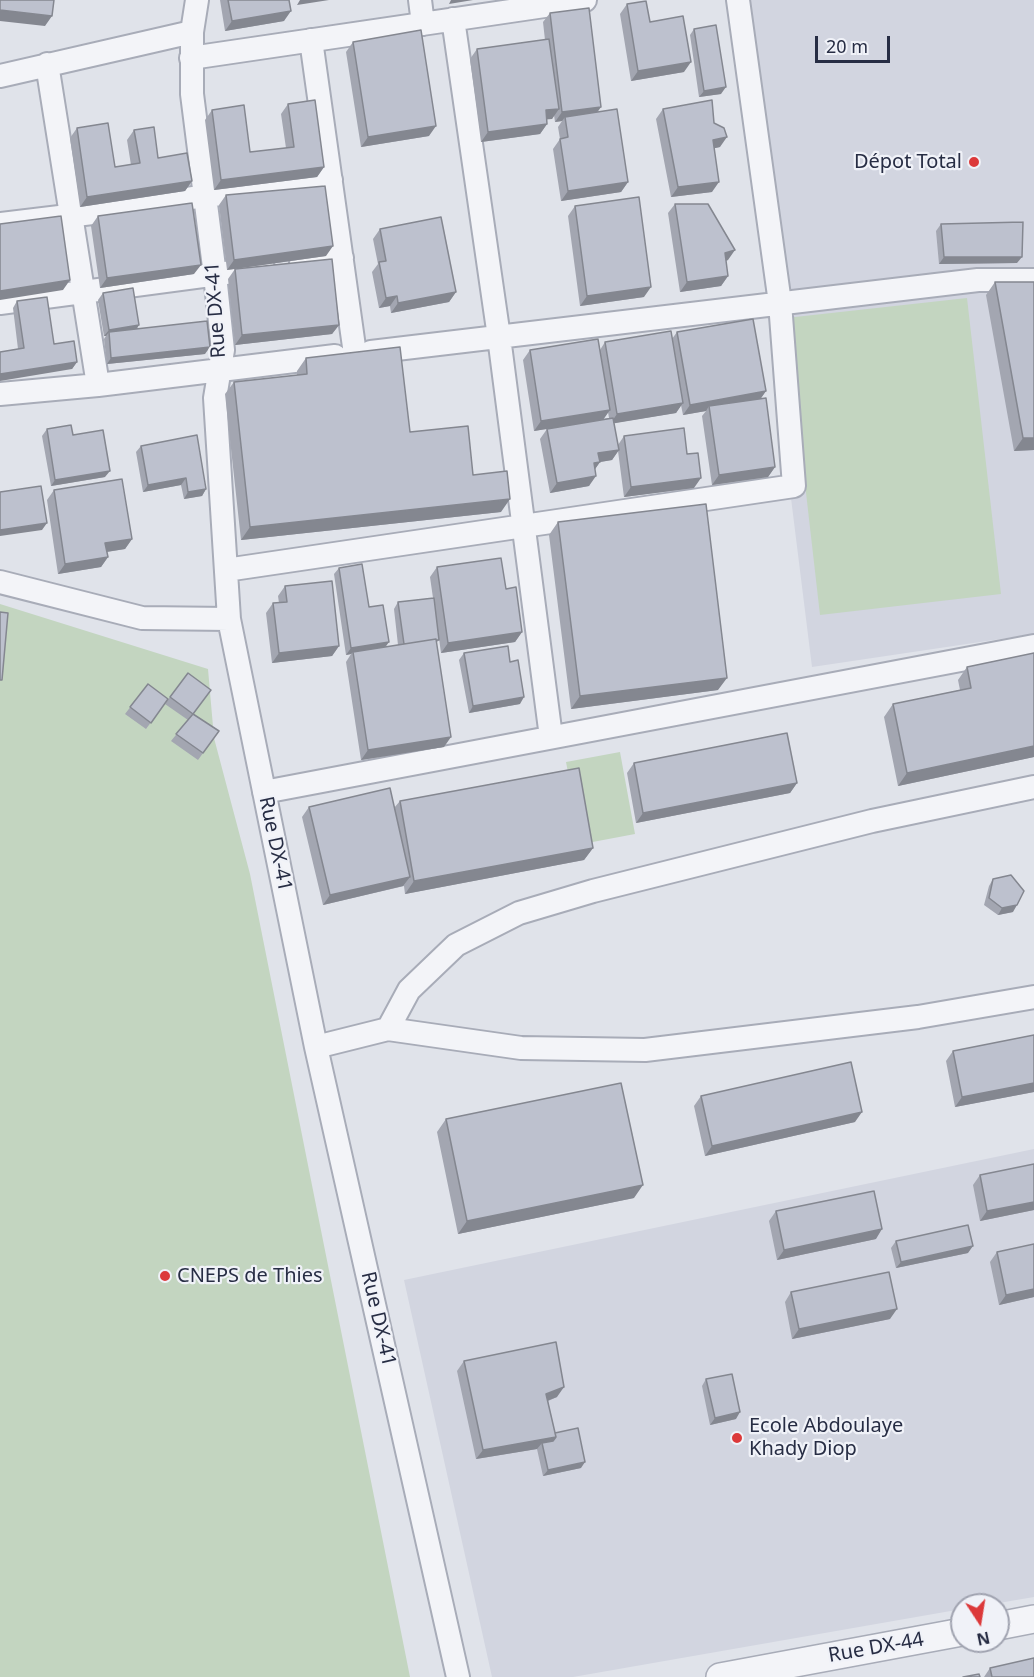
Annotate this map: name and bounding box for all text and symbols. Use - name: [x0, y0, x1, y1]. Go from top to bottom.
- scale bar: [818, 24, 893, 62]
- text: 20 m: [826, 34, 868, 58]
- place label: Dépot Total: [854, 150, 962, 174]
- marker: Dépot Total: [967, 155, 981, 169]
- street label: Rue DX-41: [201, 261, 231, 359]
- street label: Rue DX-41: [253, 794, 297, 894]
- place label: CNEPS de Thies: [177, 1264, 323, 1288]
- marker: CNEPS de Thies: [158, 1269, 172, 1283]
- street label: Rue DX-41: [355, 1269, 401, 1369]
- place label: Ecole Abdoulaye Khady Diop: [749, 1414, 903, 1461]
- marker: Ecole Abdoulaye Khady Diop: [730, 1431, 744, 1445]
- north arrow: [950, 1593, 1010, 1653]
- text: N: [975, 1627, 992, 1651]
- street label: Rue DX-44: [826, 1628, 926, 1668]

